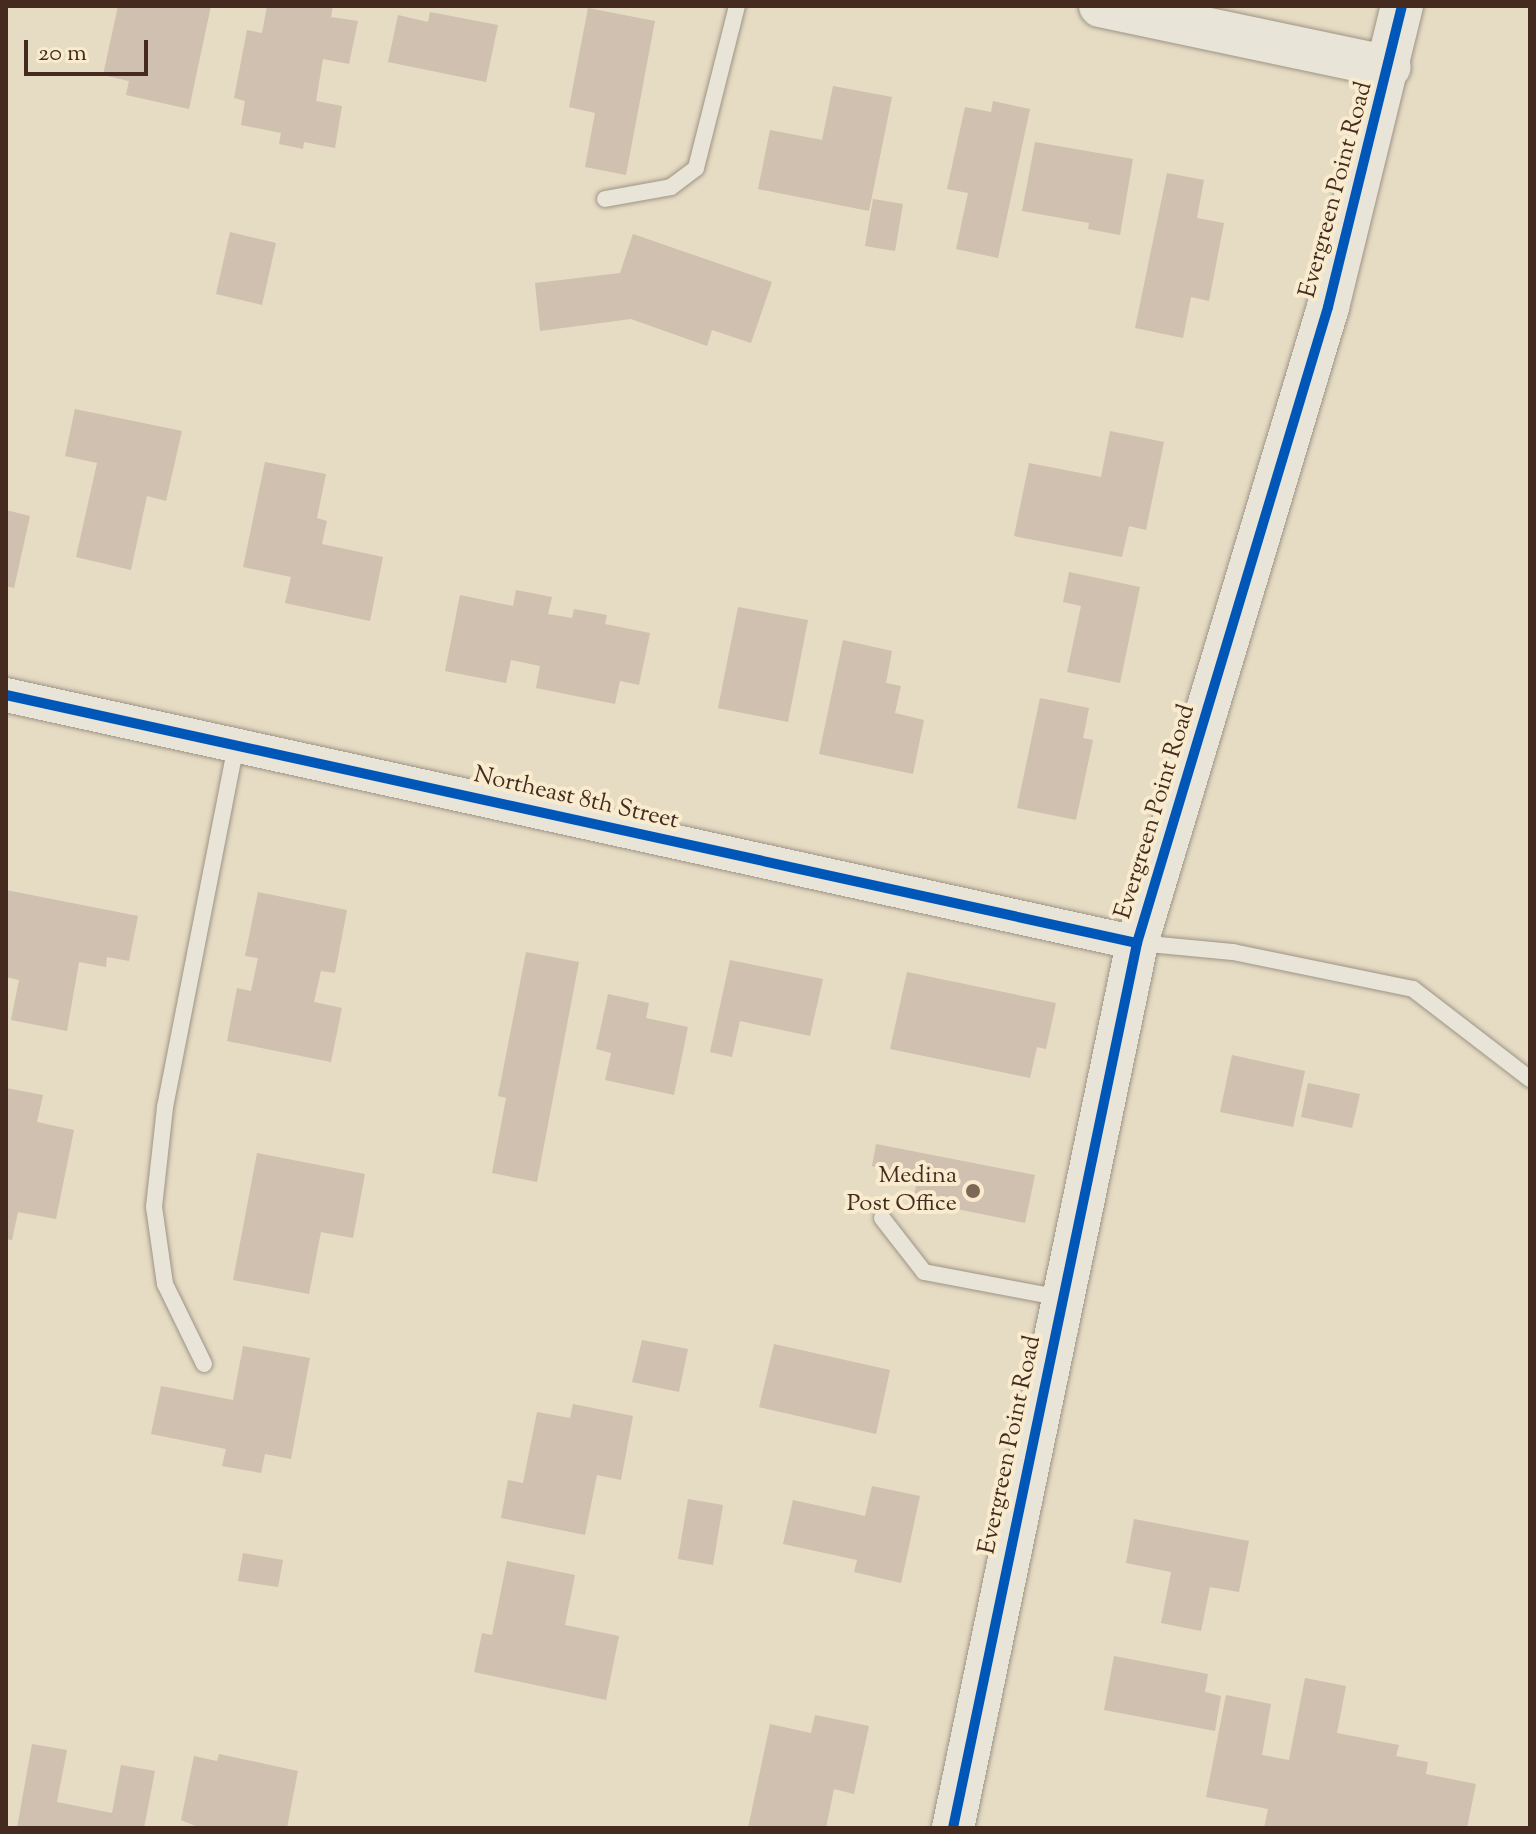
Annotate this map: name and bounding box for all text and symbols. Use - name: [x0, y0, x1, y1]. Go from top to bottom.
- scale bar: [28, 24, 152, 74]
- text: 20 m: [38, 37, 87, 71]
- street label: Evergreen Point Road: [1294, 79, 1380, 301]
- street label: Evergreen Point Road: [1110, 701, 1202, 923]
- street label: Northeast 8th Street: [471, 761, 681, 837]
- place label: Medina Post Office: [847, 1163, 957, 1219]
- marker: Medina Post Office: [964, 1182, 982, 1200]
- street label: Evergreen Point Road: [974, 1333, 1048, 1557]

